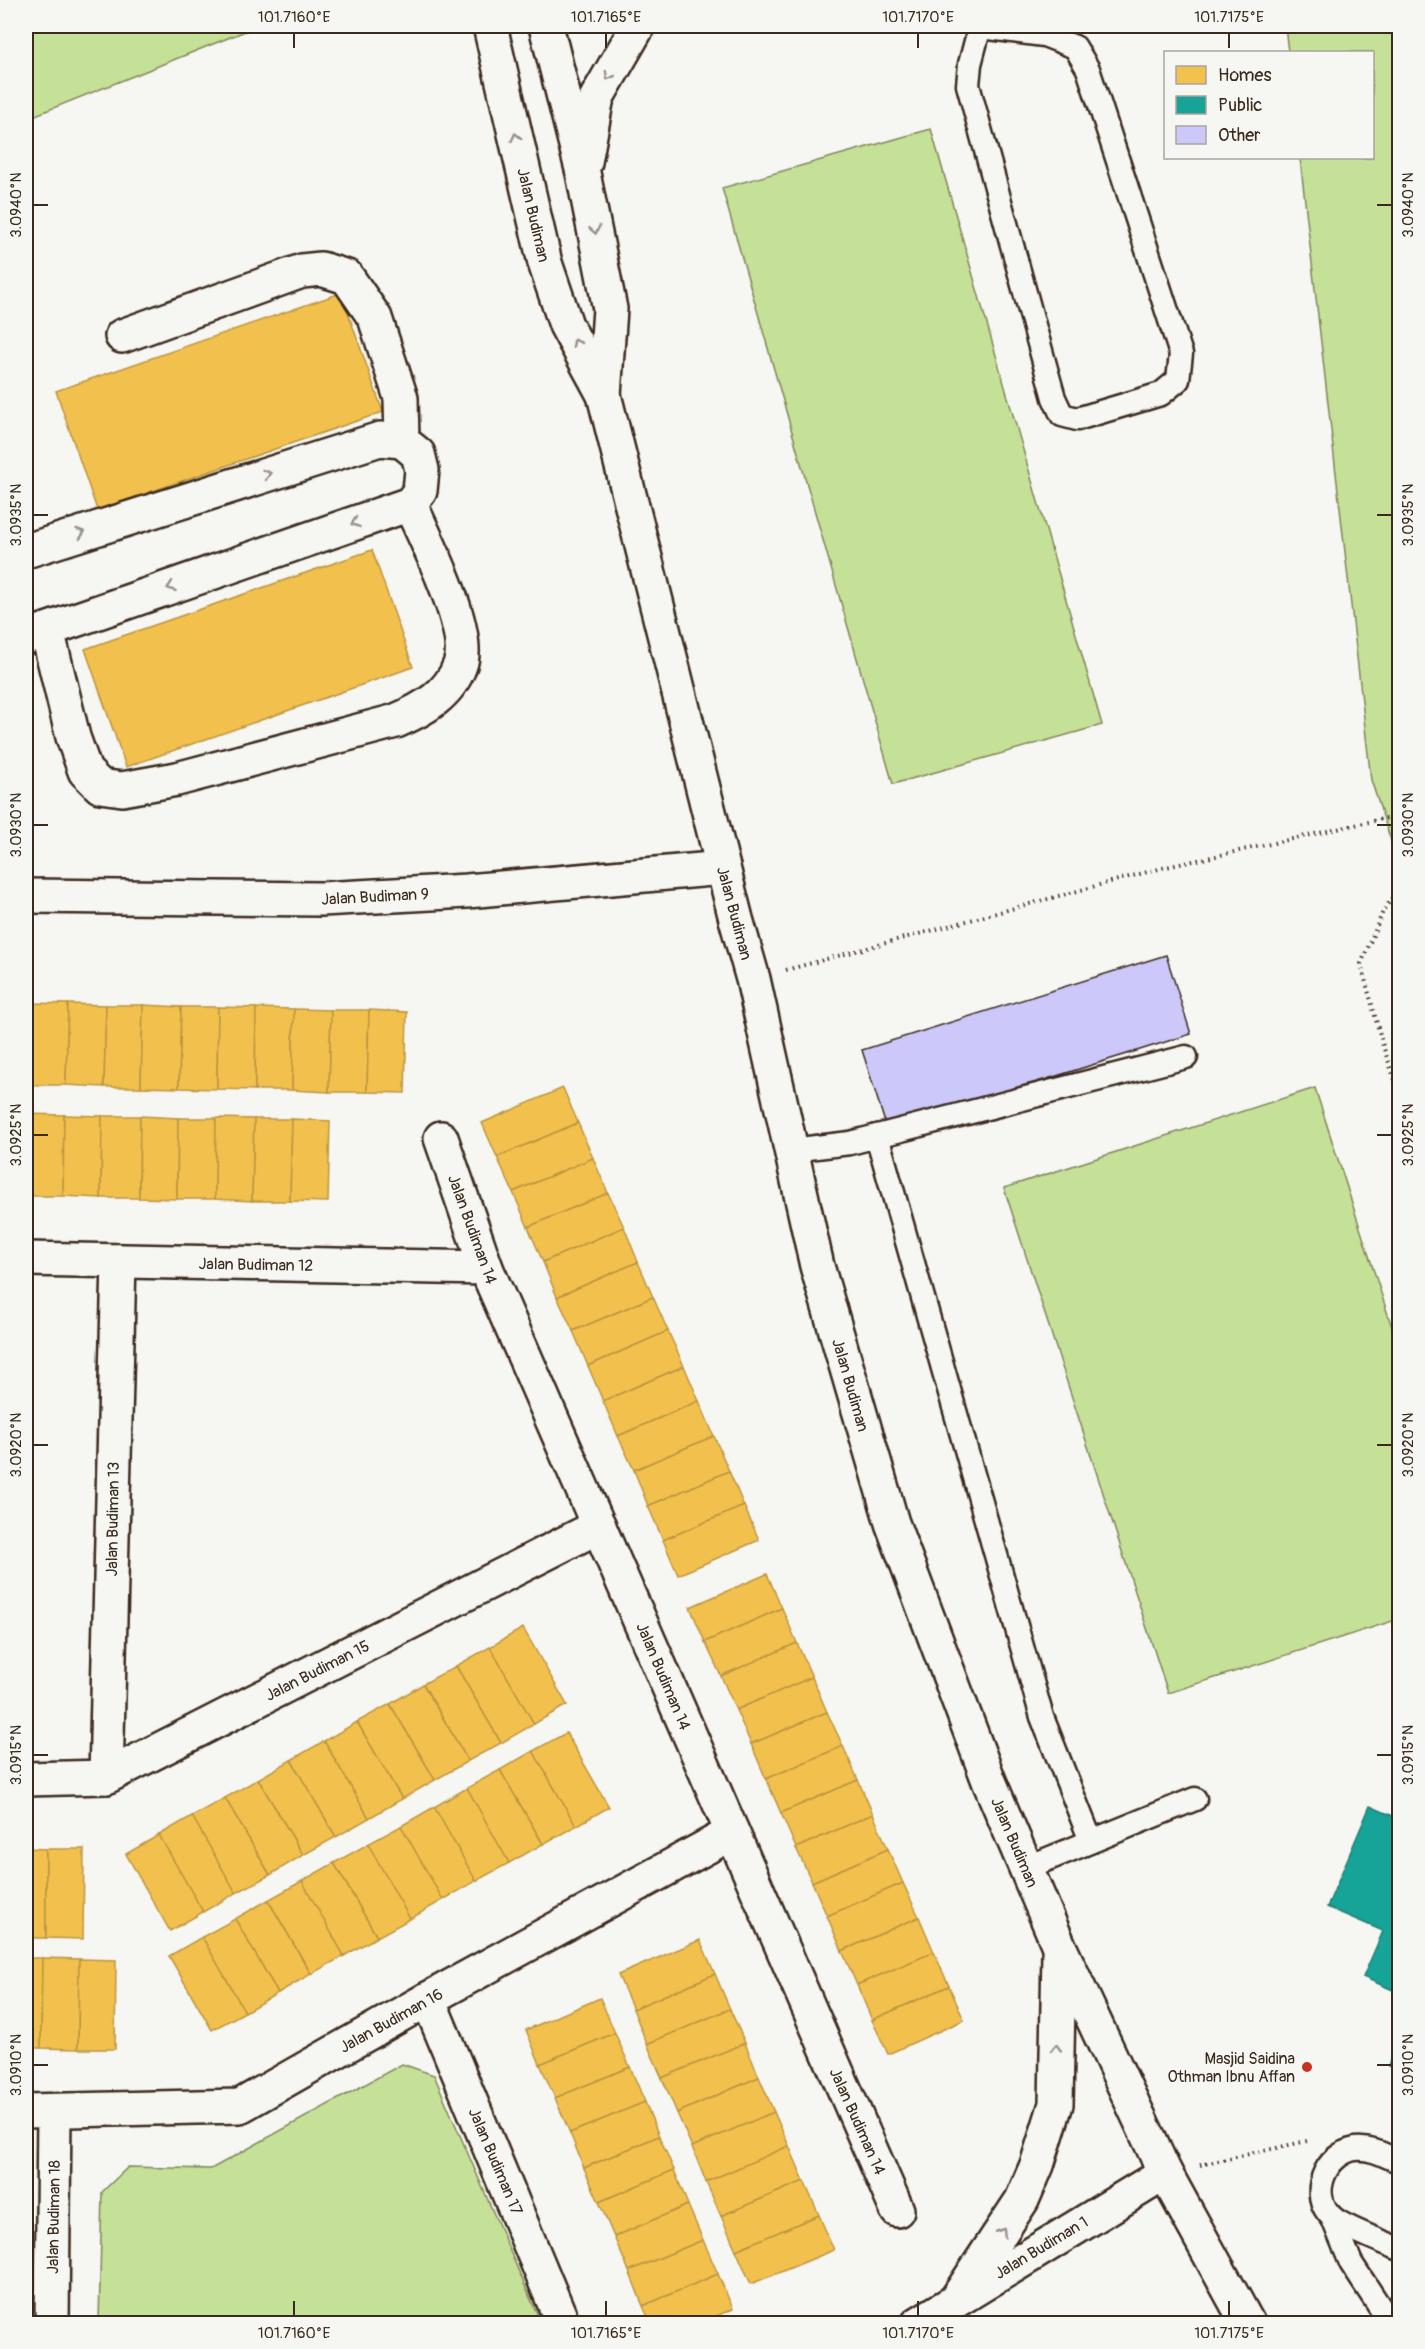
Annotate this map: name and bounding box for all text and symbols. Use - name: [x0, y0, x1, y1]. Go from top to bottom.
- text: 101.7160°E: [258, 8, 330, 27]
- text: 101.7165°E: [571, 8, 641, 27]
- text: 101.7170°E: [882, 8, 954, 27]
- text: 101.7175°E: [1194, 8, 1264, 27]
- legend: [1164, 51, 1374, 159]
- text: Homes: [1218, 64, 1271, 87]
- one-way arrow: [605, 70, 616, 80]
- text: Public: [1218, 94, 1262, 117]
- text: Other: [1218, 124, 1261, 147]
- one-way arrow: [510, 132, 523, 142]
- street label: Jalan Budiman: [512, 166, 554, 264]
- text: 3.0940°N: [7, 172, 26, 238]
- text: 3.0940°N: [1399, 172, 1418, 238]
- one-way arrow: [587, 225, 600, 235]
- one-way arrow: [572, 339, 583, 349]
- one-way arrow: [261, 469, 272, 482]
- text: 3.0935°N: [7, 484, 26, 546]
- text: 3.0935°N: [1399, 484, 1418, 546]
- one-way arrow: [350, 516, 361, 528]
- one-way arrow: [75, 528, 86, 540]
- one-way arrow: [166, 580, 177, 593]
- text: 3.0930°N: [7, 793, 26, 857]
- text: 3.0930°N: [1399, 793, 1418, 857]
- street label: Jalan Budiman: [712, 864, 756, 962]
- street label: Jalan Budiman 9: [321, 884, 429, 910]
- text: 3.0925°N: [7, 1104, 26, 1166]
- text: 3.0925°N: [1399, 1104, 1418, 1166]
- street label: Jalan Budiman 14: [443, 1172, 501, 1287]
- street label: Jalan Budiman 12: [198, 1254, 314, 1276]
- street label: Jalan Budiman: [827, 1336, 873, 1434]
- text: 3.0920°N: [7, 1413, 26, 1477]
- text: 3.0920°N: [1399, 1413, 1418, 1477]
- street label: Jalan Budiman 13: [102, 1461, 124, 1577]
- street label: Jalan Budiman 14: [631, 1620, 695, 1733]
- street label: Jalan Budiman 15: [262, 1636, 373, 1706]
- text: 3.0915°N: [7, 1725, 26, 1785]
- text: 3.0915°N: [1399, 1725, 1418, 1785]
- street label: Jalan Budiman: [986, 1794, 1042, 1891]
- street label: Jalan Budiman 16: [336, 1984, 447, 2058]
- text: 3.0910°N: [7, 2034, 26, 2096]
- text: 3.0910°N: [1399, 2034, 1418, 2096]
- one-way arrow: [1050, 2044, 1062, 2053]
- place label: Masjid Saidina Othman Ibnu Affan: [1167, 2049, 1295, 2087]
- marker: Masjid Saidina Othman Ibnu Affan: [1300, 2060, 1314, 2074]
- street label: Jalan Budiman 14: [825, 2065, 890, 2178]
- street label: Jalan Budiman 17: [464, 2105, 527, 2218]
- street label: Jalan Budiman 18: [43, 2160, 65, 2274]
- street label: Jalan Budiman 1: [991, 2212, 1092, 2284]
- one-way arrow: [995, 2228, 1007, 2238]
- text: 101.7160°E: [258, 2324, 330, 2343]
- text: 101.7165°E: [571, 2324, 641, 2343]
- text: 101.7170°E: [882, 2324, 954, 2343]
- text: 101.7175°E: [1194, 2324, 1264, 2343]

